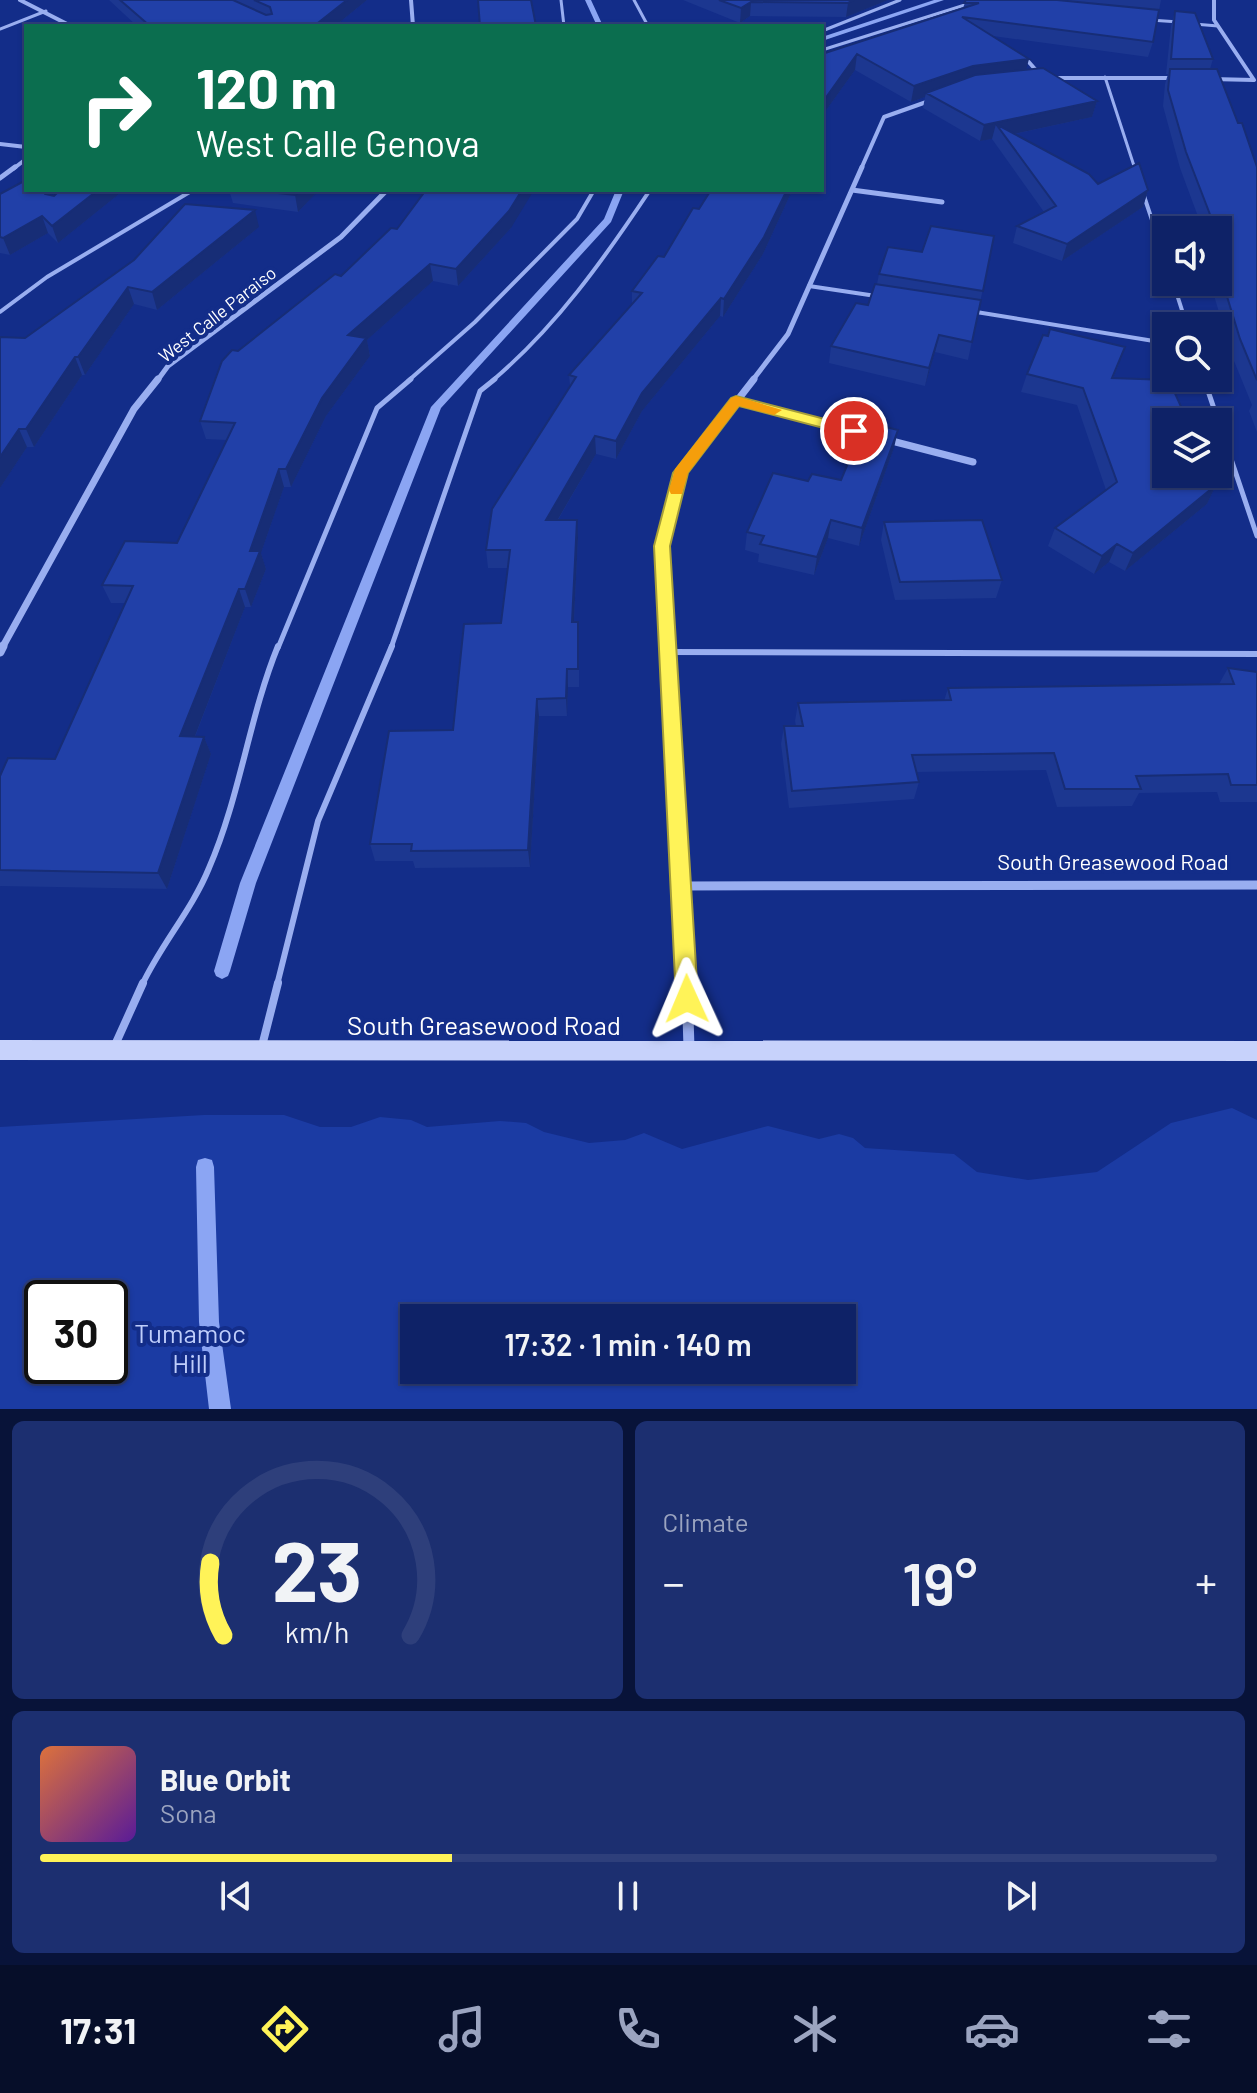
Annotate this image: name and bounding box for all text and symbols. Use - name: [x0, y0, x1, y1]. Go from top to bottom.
- text: 120 m: [196, 53, 337, 120]
- icon: right: [64, 56, 168, 160]
- text: West Calle Genova: [196, 121, 480, 164]
- map controls: [1152, 216, 1232, 488]
- button: sound: [1152, 216, 1232, 296]
- street label: West Calle Paraiso: [154, 261, 280, 367]
- button: search: [1152, 312, 1232, 392]
- pin: [820, 397, 888, 465]
- button: layers: [1152, 408, 1232, 488]
- icon: arrive: [832, 409, 876, 453]
- street label: South Greasewood Road: [997, 848, 1229, 874]
- position arrow: [645, 957, 729, 1041]
- street label: South Greasewood Road: [347, 1009, 621, 1040]
- speed limit sign: 30: [24, 1280, 128, 1384]
- park label: Tumamoc Hill: [134, 1317, 246, 1378]
- text: 17:32 · 1 min · 140 m: [504, 1326, 752, 1362]
- text: Climate: [663, 1506, 749, 1537]
- text: 23: [272, 1519, 362, 1619]
- text: 19°: [902, 1546, 977, 1618]
- text: −: [663, 1555, 685, 1608]
- text: +: [1195, 1555, 1217, 1608]
- text: km/h: [285, 1614, 350, 1649]
- text: Blue Orbit: [160, 1761, 291, 1797]
- text: Sona: [160, 1797, 217, 1828]
- icon: previous: [214, 1874, 258, 1918]
- icon: pause: [606, 1874, 650, 1918]
- icon: next: [999, 1874, 1043, 1918]
- icon: directions: [257, 2001, 313, 2057]
- icon: music: [434, 2001, 490, 2057]
- icon: phone: [610, 2001, 666, 2057]
- icon: climate: [787, 2001, 843, 2057]
- icon: car: [964, 2001, 1020, 2057]
- icon: filters: [1141, 2001, 1197, 2057]
- text: 17:31: [60, 2008, 136, 2051]

